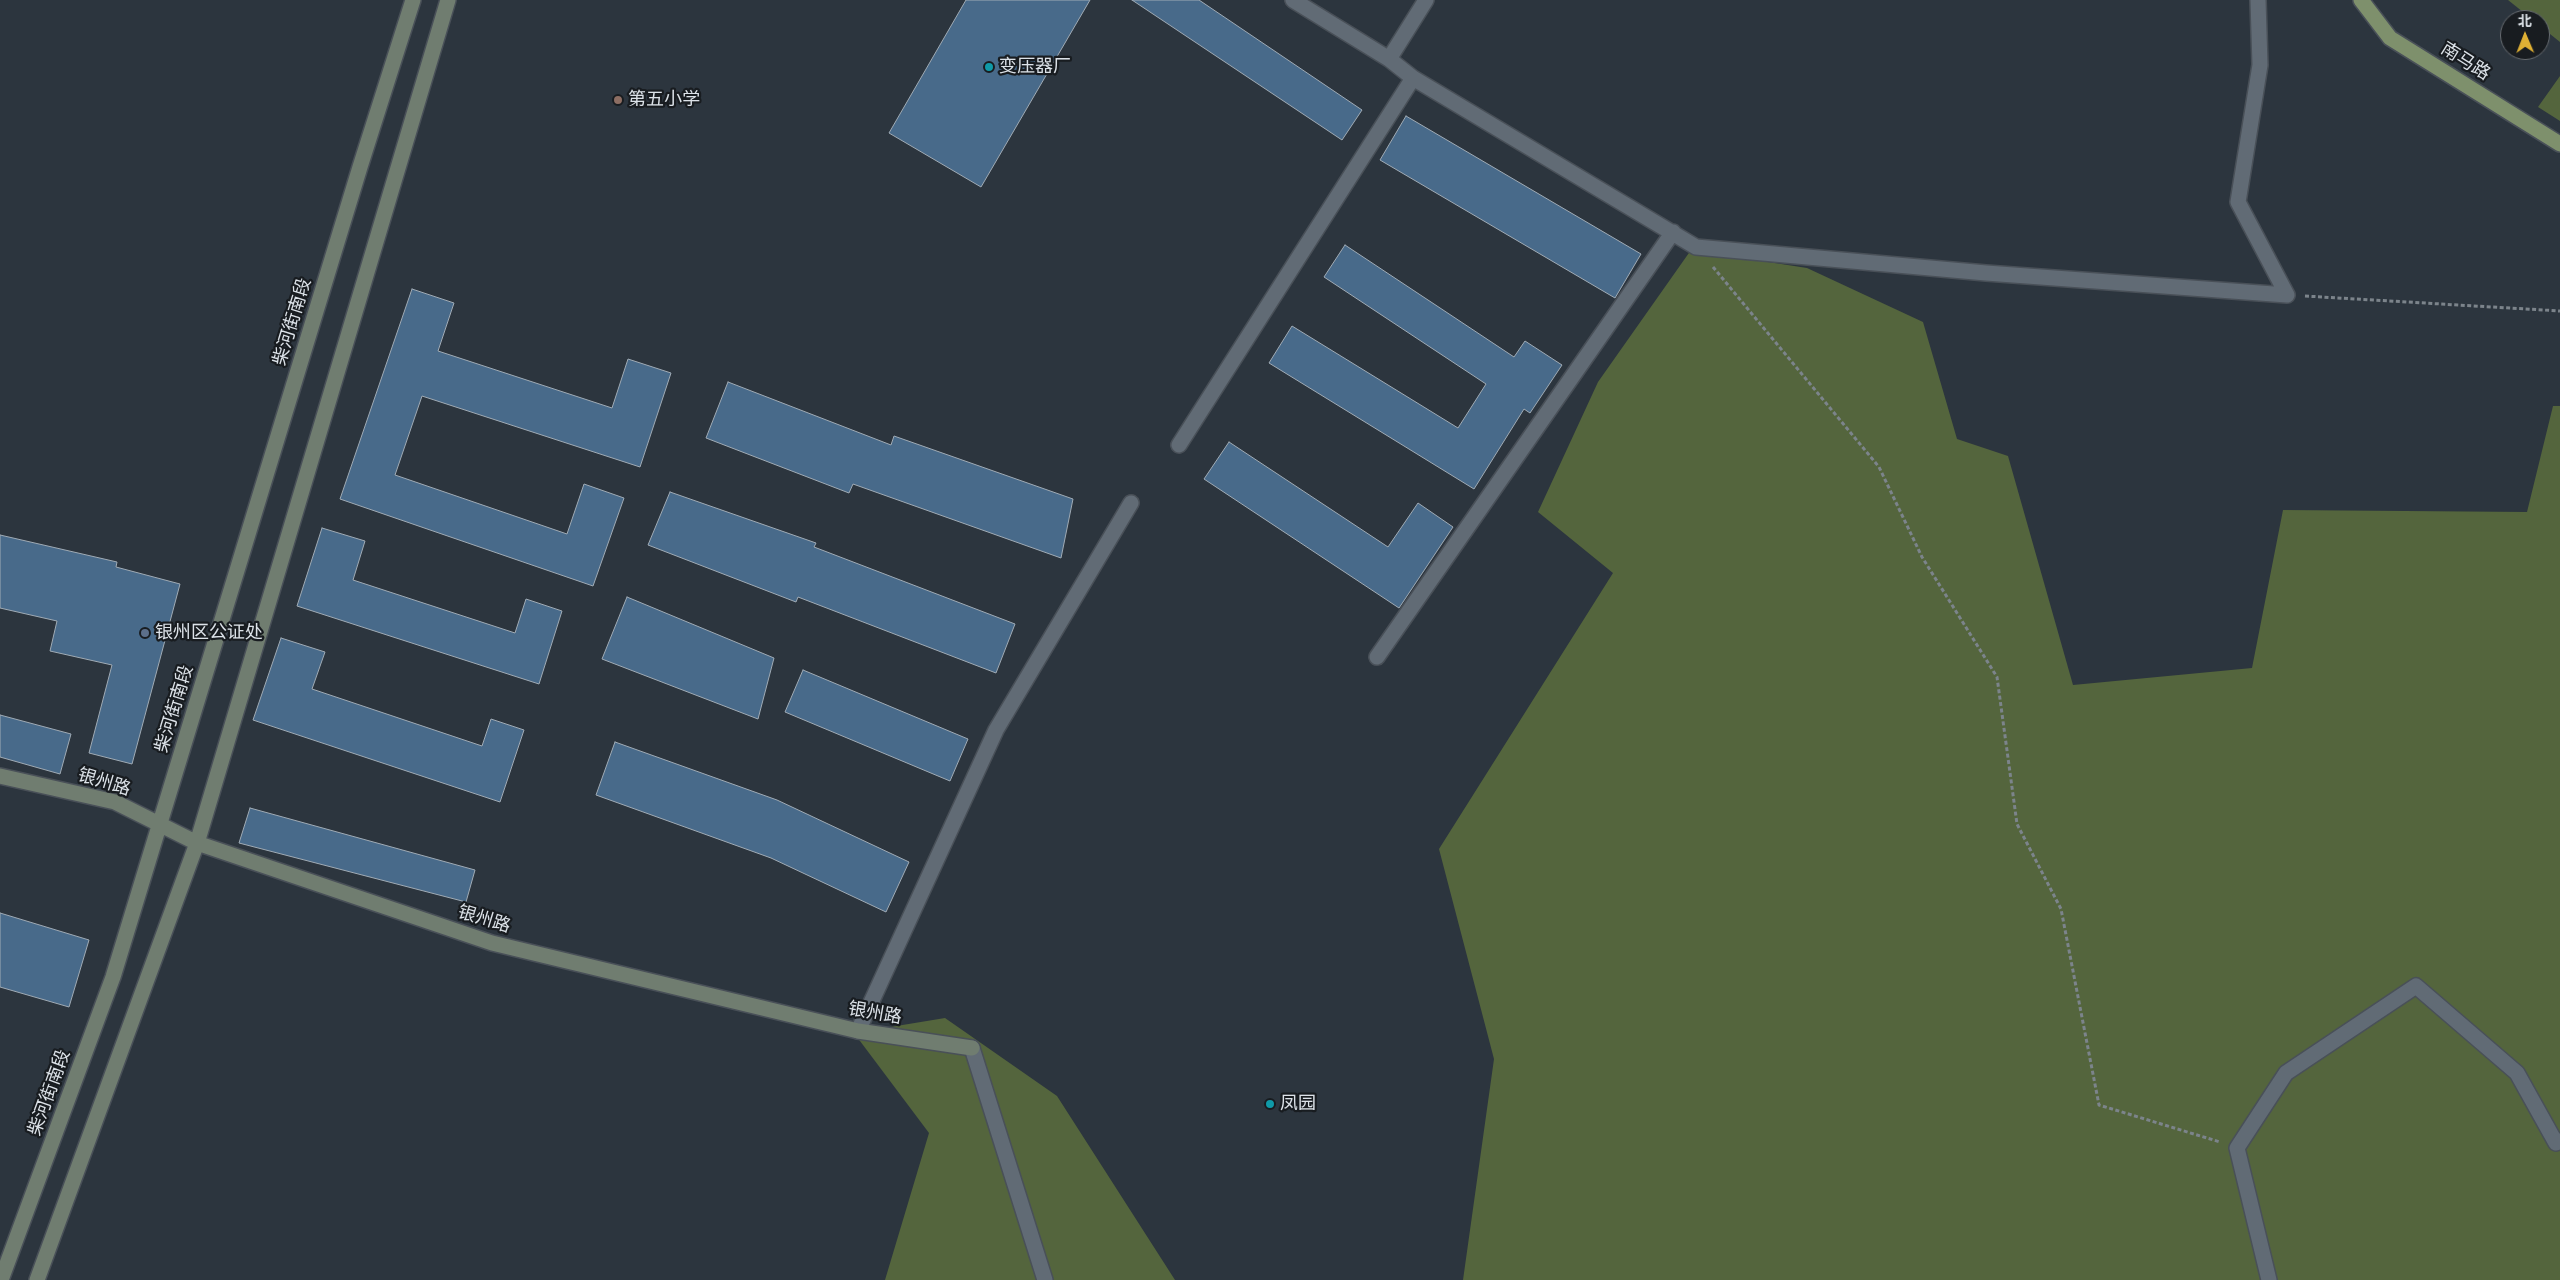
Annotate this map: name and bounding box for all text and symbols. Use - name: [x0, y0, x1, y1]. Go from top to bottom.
- north arrow: [2500, 10, 2550, 60]
- text: 北: [2518, 11, 2532, 31]
- street label: 南马路: [2436, 39, 2494, 85]
- place label: 变压器厂: [999, 56, 1071, 78]
- marker: 变压器厂: [983, 61, 995, 73]
- place label: 第五小学: [628, 89, 700, 111]
- marker: 第五小学: [612, 94, 624, 106]
- street label: 柴河街南段: [270, 276, 316, 368]
- place label: 银州区公证处: [155, 622, 263, 644]
- marker: 银州区公证处: [139, 627, 151, 639]
- street label: 柴河街南段: [152, 663, 198, 755]
- street label: 银州路: [75, 765, 133, 801]
- street label: 银州路: [455, 902, 513, 938]
- street label: 银州路: [847, 999, 903, 1029]
- street label: 柴河街南段: [24, 1047, 76, 1139]
- place label: 凤园: [1280, 1093, 1316, 1115]
- marker: 凤园: [1264, 1098, 1276, 1110]

